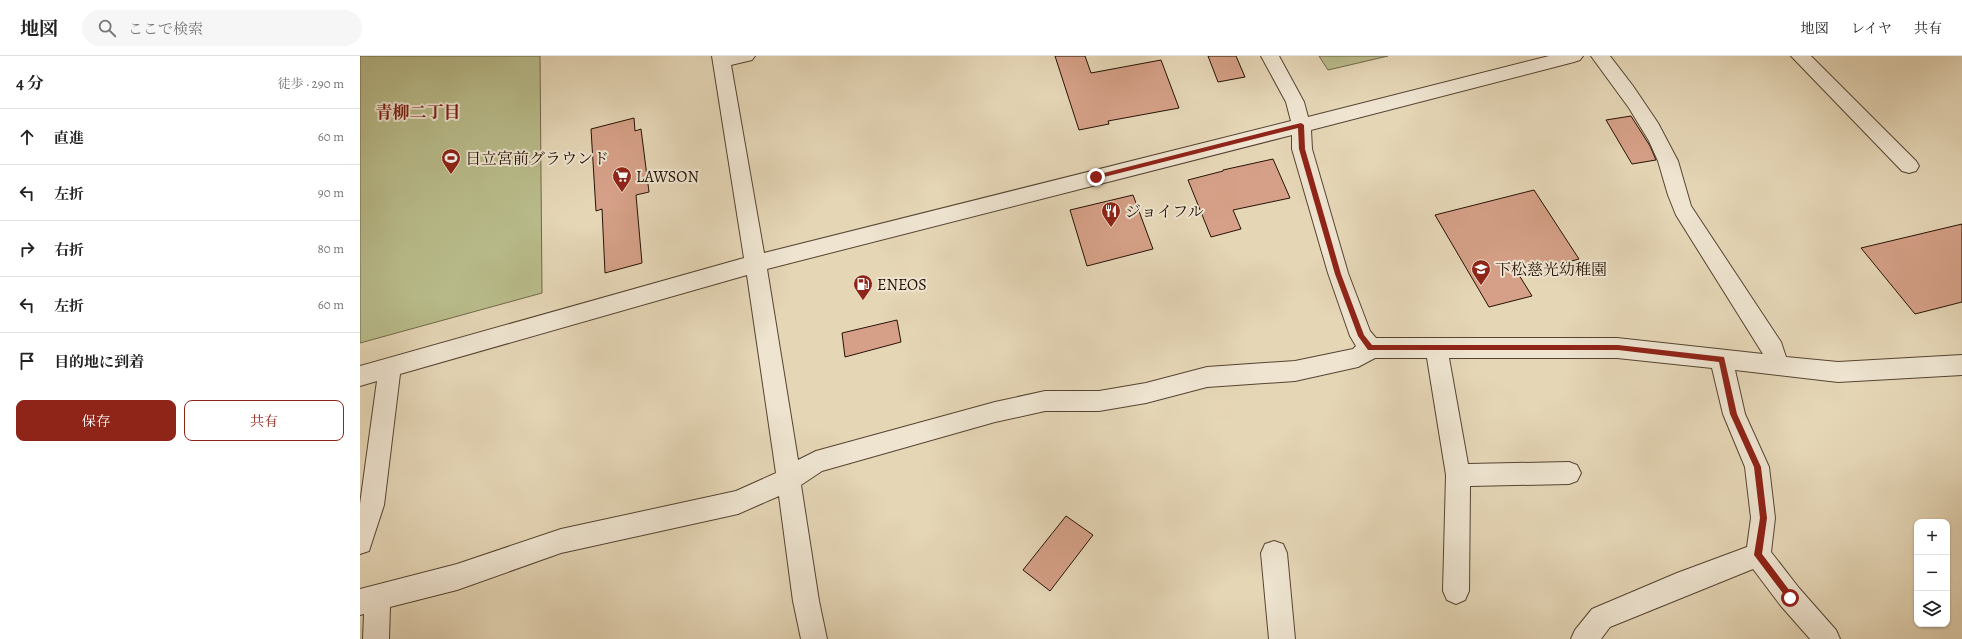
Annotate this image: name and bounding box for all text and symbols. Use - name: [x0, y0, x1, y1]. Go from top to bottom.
- search box: [82, 10, 362, 46]
- text: 地図: [20, 16, 58, 42]
- icon: search: [96, 17, 118, 39]
- text: ここで検索: [128, 19, 203, 39]
- text: 地図: [1801, 19, 1829, 38]
- text: レイヤ: [1851, 19, 1892, 38]
- text: 共有: [1914, 19, 1942, 38]
- text: 4 分: [16, 72, 44, 95]
- text: 徒歩 · 290 m: [278, 75, 344, 92]
- district label: 青柳二丁目: [376, 101, 461, 124]
- icon: ahead: [16, 126, 38, 148]
- text: 直進: [54, 128, 84, 148]
- text: 60 m: [318, 128, 344, 145]
- sports icon: 日立宮前グラウンド: [440, 147, 462, 175]
- place label: 日立宮前グラウンド: [465, 148, 609, 170]
- supermarket icon: LAWSON: [611, 165, 633, 193]
- place label: LAWSON: [636, 166, 699, 188]
- route end: [1087, 168, 1105, 186]
- icon: left: [16, 182, 38, 204]
- text: 左折: [54, 184, 84, 204]
- text: 90 m: [318, 184, 344, 201]
- restaurant icon: ジョイフル: [1100, 200, 1122, 228]
- place label: ジョイフル: [1125, 201, 1204, 223]
- icon: right: [16, 238, 38, 260]
- text: 右折: [54, 240, 84, 260]
- text: 80 m: [317, 240, 344, 257]
- school or university icon: 下松慈光幼稚園: [1470, 258, 1492, 286]
- place label: 下松慈光幼稚園: [1495, 259, 1607, 281]
- fuel station icon: ENEOS: [852, 273, 874, 301]
- place label: ENEOS: [877, 274, 927, 296]
- icon: left: [16, 294, 38, 316]
- text: 左折: [54, 296, 84, 316]
- text: 60 m: [318, 296, 344, 313]
- icon: arrive: [16, 350, 38, 372]
- text: 目的地に到着: [54, 352, 144, 372]
- button: 保存: [16, 400, 176, 441]
- button: 共有: [184, 400, 344, 441]
- map controls: [1914, 519, 1950, 627]
- button: +: [1914, 519, 1950, 555]
- button: −: [1914, 555, 1950, 591]
- route start: [1781, 589, 1799, 607]
- button: layers: [1914, 591, 1950, 627]

